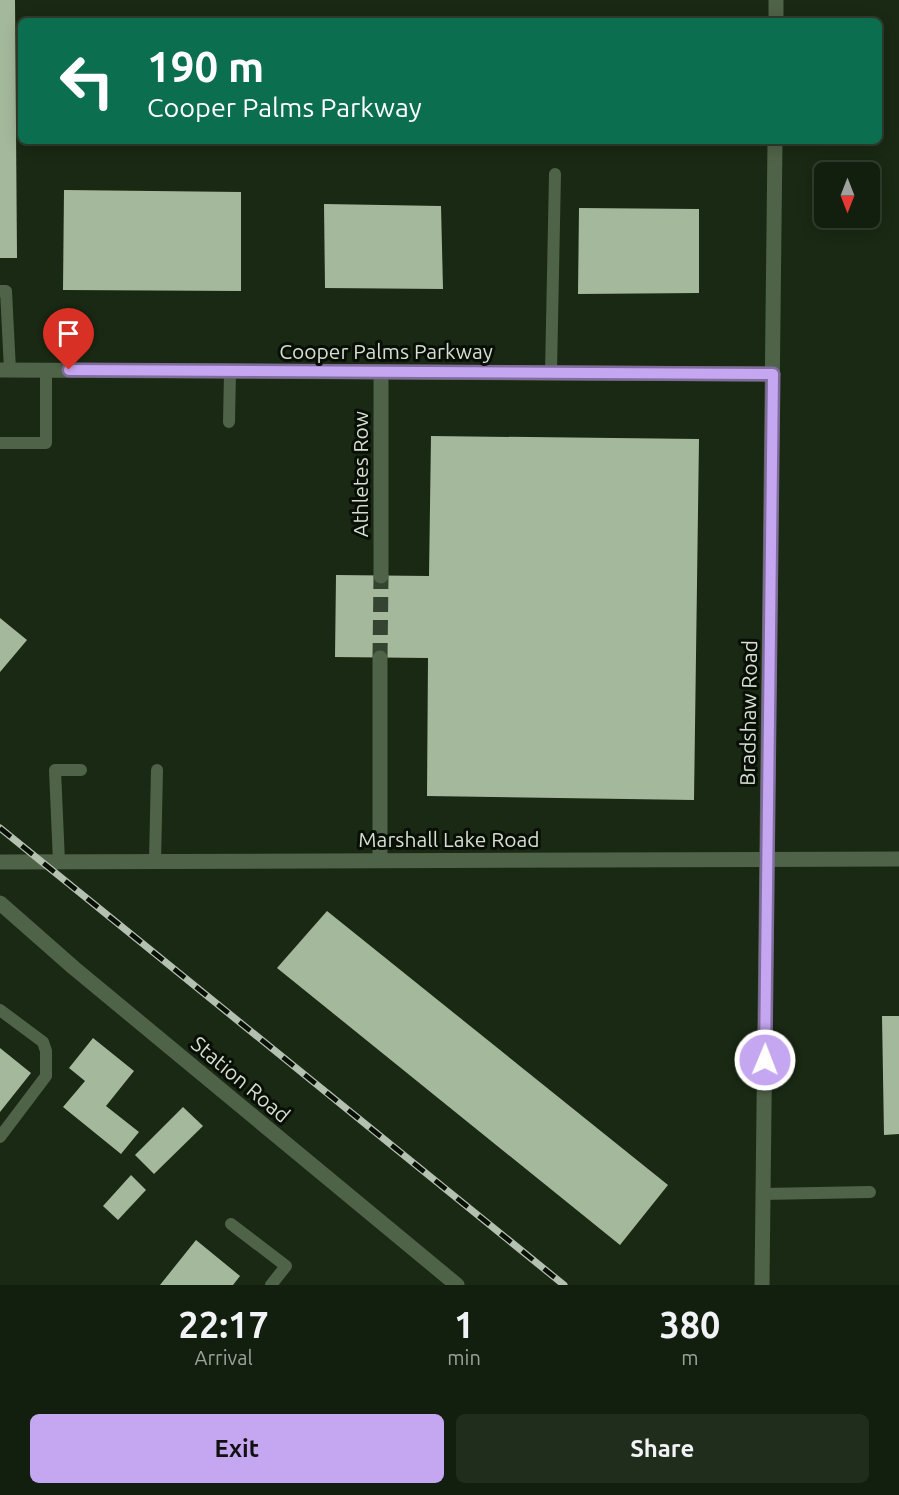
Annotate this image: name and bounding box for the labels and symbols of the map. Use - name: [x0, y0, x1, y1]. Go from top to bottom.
- north arrow: [814, 162, 880, 228]
- pin: [43, 308, 94, 370]
- street label: Cooper Palms Parkway: [279, 339, 493, 363]
- street label: Athletes Row: [348, 411, 372, 537]
- street label: Bradshaw Road: [735, 640, 761, 786]
- street label: Marshall Lake Road: [358, 827, 540, 851]
- position arrow: [733, 1028, 797, 1092]
- street label: Station Road: [187, 1031, 295, 1127]

